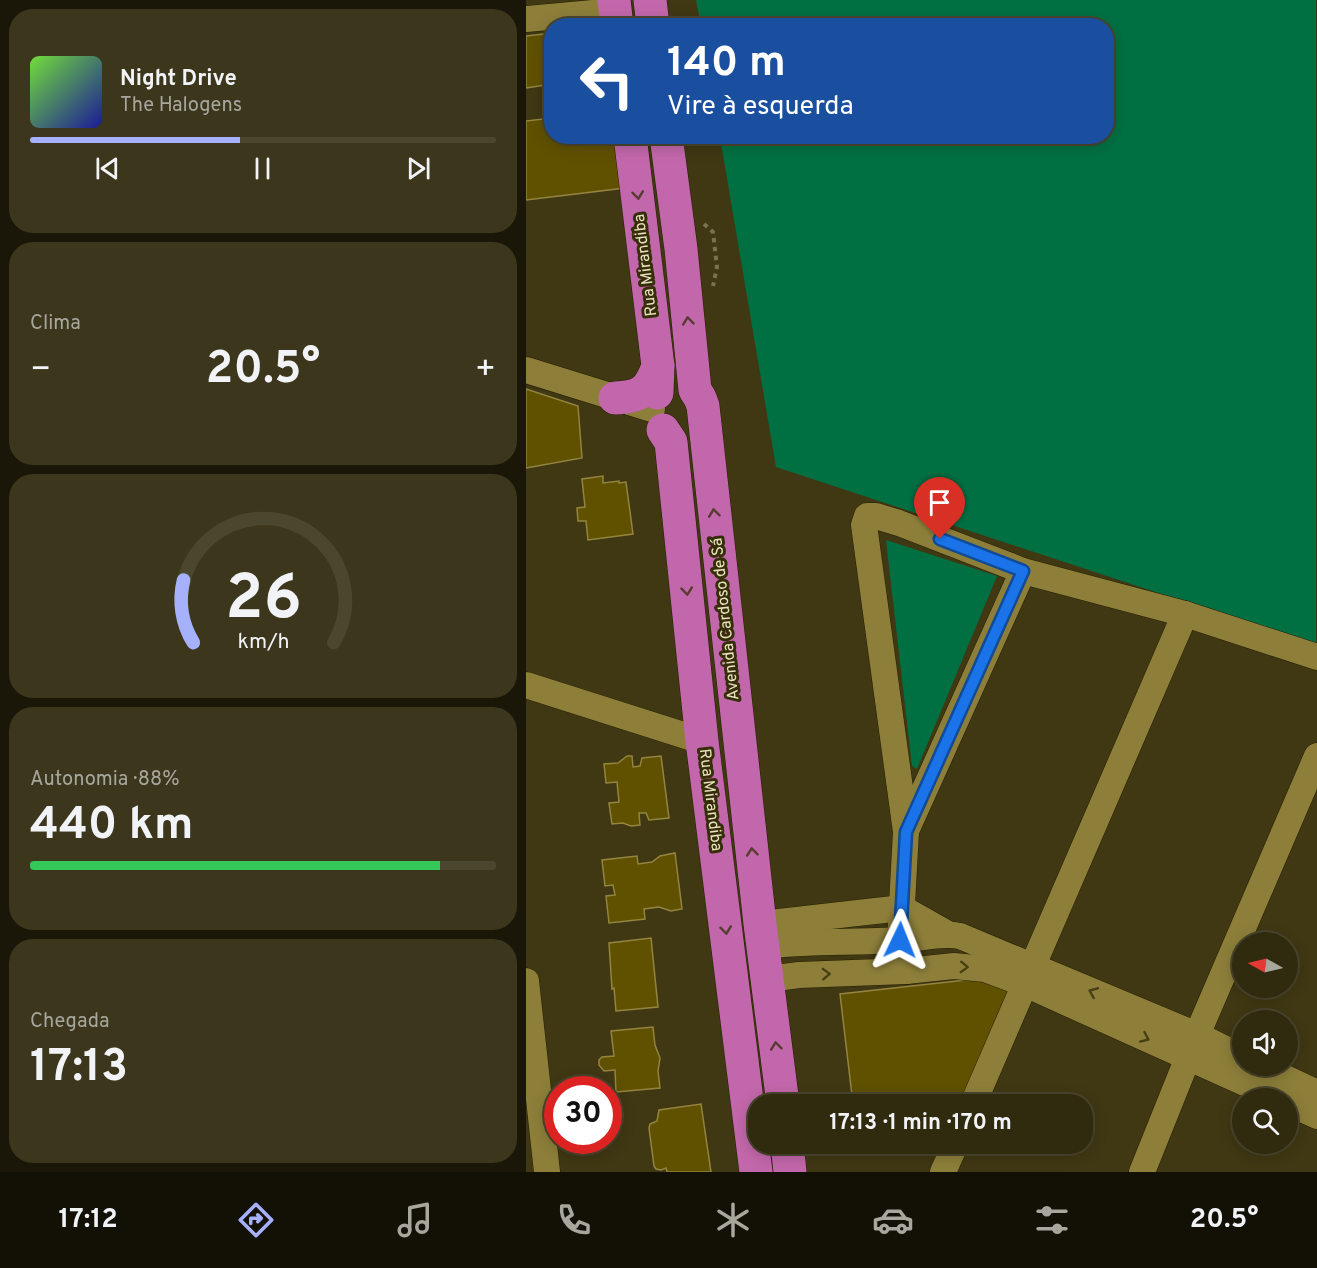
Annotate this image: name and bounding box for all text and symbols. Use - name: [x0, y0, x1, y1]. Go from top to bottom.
- text: 140 m: [667, 38, 786, 91]
- icon: left: [568, 42, 646, 120]
- text: Night Drive: [120, 66, 237, 93]
- text: Vire à esquerda: [667, 90, 854, 124]
- text: The Halogens: [120, 93, 242, 119]
- icon: previous: [91, 152, 124, 185]
- icon: pause: [246, 152, 279, 185]
- icon: next: [402, 152, 435, 185]
- one-way arrow: [631, 190, 643, 199]
- street label: Rua Mirandiba: [630, 213, 662, 317]
- text: Clima: [30, 311, 81, 337]
- one-way arrow: [682, 316, 695, 325]
- text: 20.5°: [206, 342, 320, 399]
- text: −: [30, 350, 51, 392]
- text: +: [475, 350, 496, 392]
- pin: [914, 477, 965, 539]
- icon: arrive: [923, 486, 956, 519]
- one-way arrow: [708, 508, 720, 517]
- street label: Avenida Cardoso de Sá: [708, 537, 744, 701]
- text: 26: [225, 562, 301, 641]
- one-way arrow: [680, 586, 693, 595]
- text: km/h: [237, 629, 289, 656]
- street label: Rua Mirandiba: [694, 748, 726, 852]
- text: Autonomia · 88%: [30, 767, 180, 793]
- text: 440 km: [30, 798, 193, 855]
- one-way arrow: [746, 848, 759, 857]
- position arrow: [868, 908, 932, 972]
- one-way arrow: [720, 926, 732, 935]
- north arrow: [1232, 932, 1298, 998]
- map controls: [1232, 932, 1298, 1154]
- one-way arrow: [960, 960, 969, 973]
- one-way arrow: [822, 968, 831, 981]
- one-way arrow: [1089, 987, 1100, 999]
- text: Chegada: [30, 1009, 110, 1035]
- button: sound: [1232, 1010, 1298, 1076]
- one-way arrow: [1138, 1030, 1149, 1042]
- text: 17:13: [30, 1040, 128, 1097]
- one-way arrow: [770, 1041, 783, 1050]
- speed limit sign: 30: [544, 1076, 622, 1154]
- button: search: [1232, 1088, 1298, 1154]
- text: 17:13 · 1 min · 170 m: [829, 1110, 1012, 1137]
- icon: directions: [235, 1199, 277, 1241]
- icon: music: [394, 1199, 436, 1241]
- icon: phone: [553, 1199, 595, 1241]
- icon: climate: [712, 1199, 754, 1241]
- icon: car: [872, 1199, 914, 1241]
- icon: filters: [1031, 1199, 1073, 1241]
- text: 17:12: [59, 1203, 118, 1237]
- text: 20.5°: [1190, 1203, 1258, 1237]

